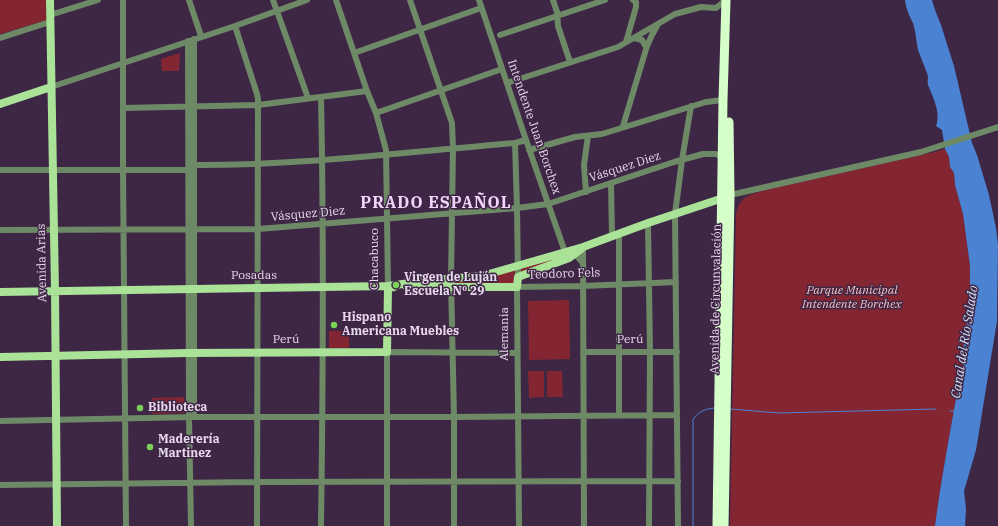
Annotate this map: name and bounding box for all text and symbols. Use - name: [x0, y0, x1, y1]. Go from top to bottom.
- street label: Intendente Juan Borchex: [504, 58, 564, 196]
- street label: Vásquez Diez: [588, 149, 662, 185]
- district label: PRADO ESPAÑOL: [360, 193, 512, 213]
- street label: Vásquez Diez: [270, 204, 346, 224]
- street label: Avenida Arias: [34, 224, 50, 302]
- street label: Avenida de Circunvalación: [707, 224, 725, 374]
- street label: Chacabuco: [368, 228, 382, 290]
- street label: Teodoro Fels: [528, 266, 600, 282]
- street label: Posadas: [231, 269, 277, 283]
- place label: Virgen de Luján Escuela Nº 29: [404, 271, 497, 299]
- marker: Virgen de Luján Escuela Nº 29: [391, 280, 401, 290]
- park label: Parque Municipal Intendente Borchex: [802, 284, 902, 312]
- water label: Canal del Río Salado: [948, 284, 982, 400]
- street label: Alemania: [498, 307, 512, 361]
- place label: Hispano Americana Muebles: [342, 311, 459, 339]
- marker: Hispano Americana Muebles: [329, 320, 339, 330]
- street label: Perú: [273, 333, 299, 347]
- street label: Perú: [617, 333, 643, 347]
- place label: Biblioteca: [148, 401, 207, 415]
- marker: Biblioteca: [135, 403, 145, 413]
- place label: Maderería Martinez: [158, 433, 219, 461]
- marker: Maderería Martinez: [145, 442, 155, 452]

